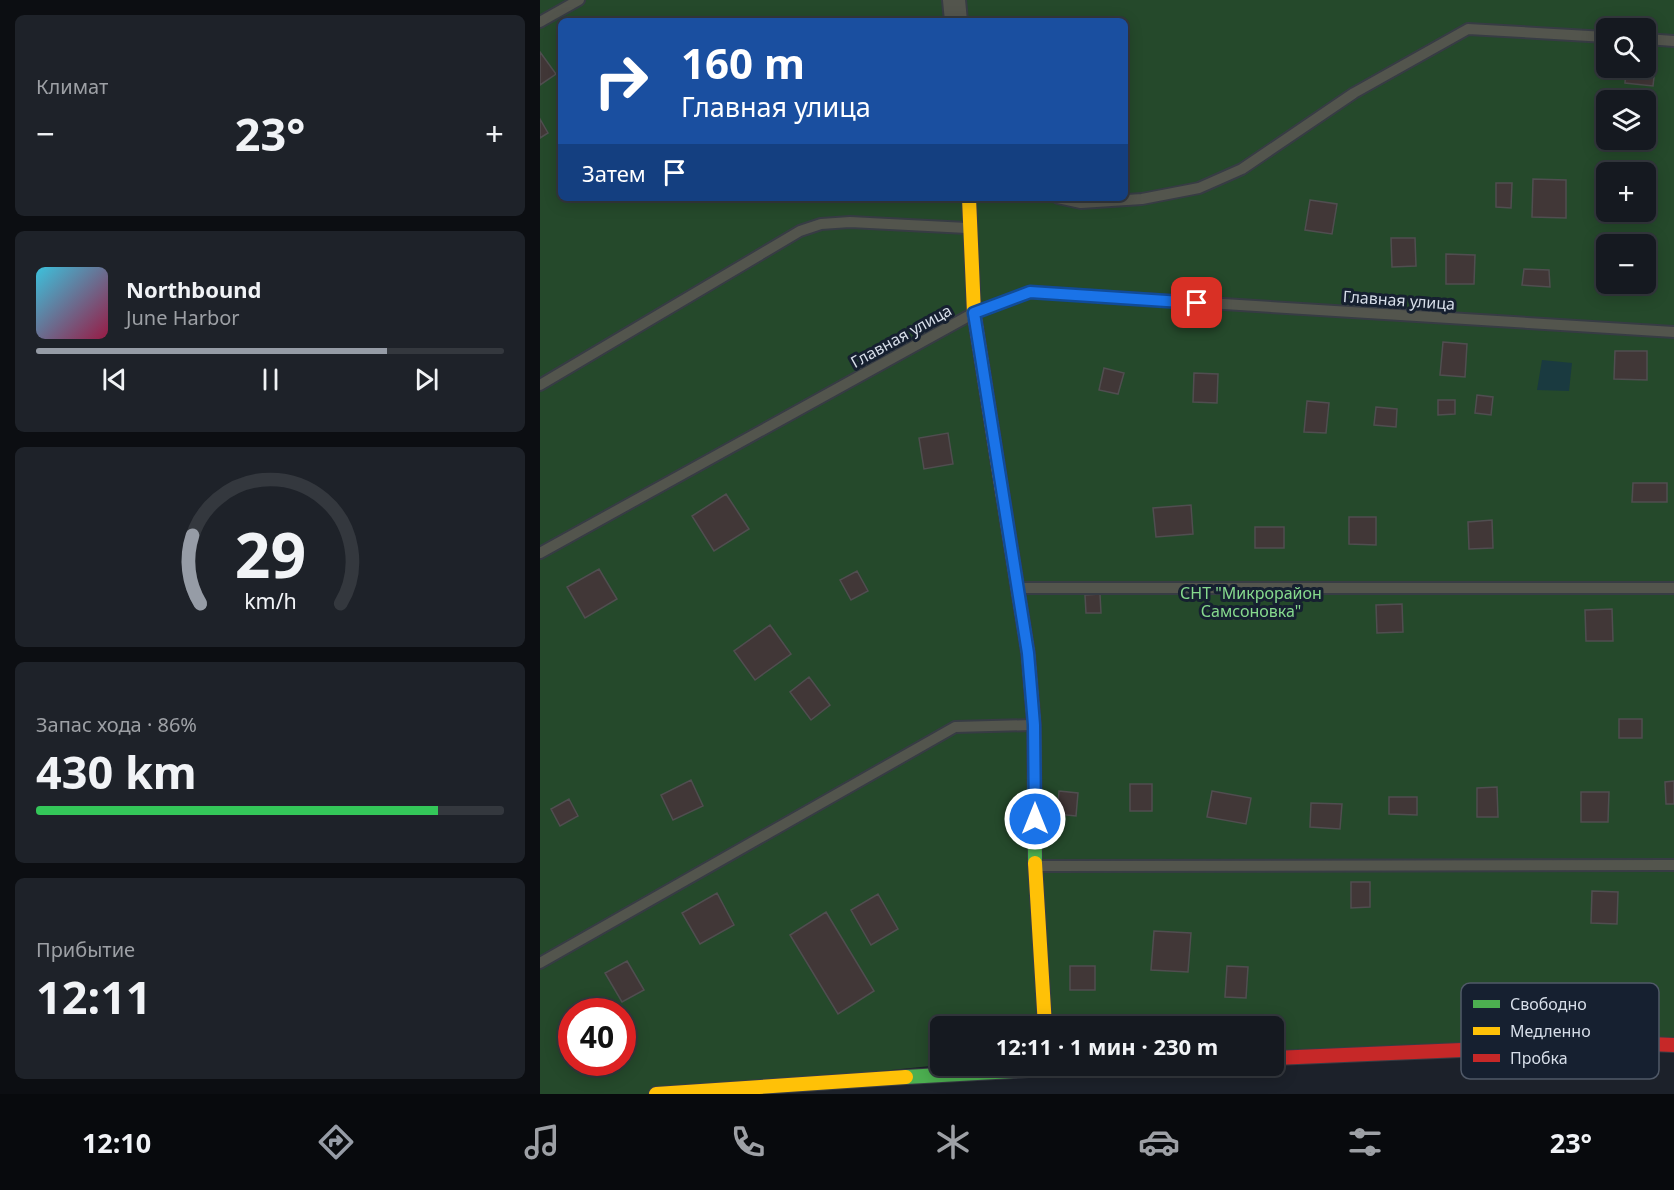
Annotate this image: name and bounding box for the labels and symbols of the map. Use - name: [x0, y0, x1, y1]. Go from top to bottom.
- pin: [1171, 277, 1222, 328]
- street label: Главная улица: [1342, 285, 1456, 315]
- street label: Главная улица: [846, 299, 956, 373]
- park label: СНТ "Микрорайон Самсоновка": [1180, 582, 1322, 622]
- position arrow: [1003, 787, 1067, 851]
- legend: [1461, 983, 1659, 1079]
- text: Свободно: [1510, 993, 1587, 1015]
- speed limit sign: 40: [558, 998, 636, 1076]
- text: Медленно: [1510, 1020, 1591, 1042]
- text: Пробка: [1510, 1047, 1568, 1069]

